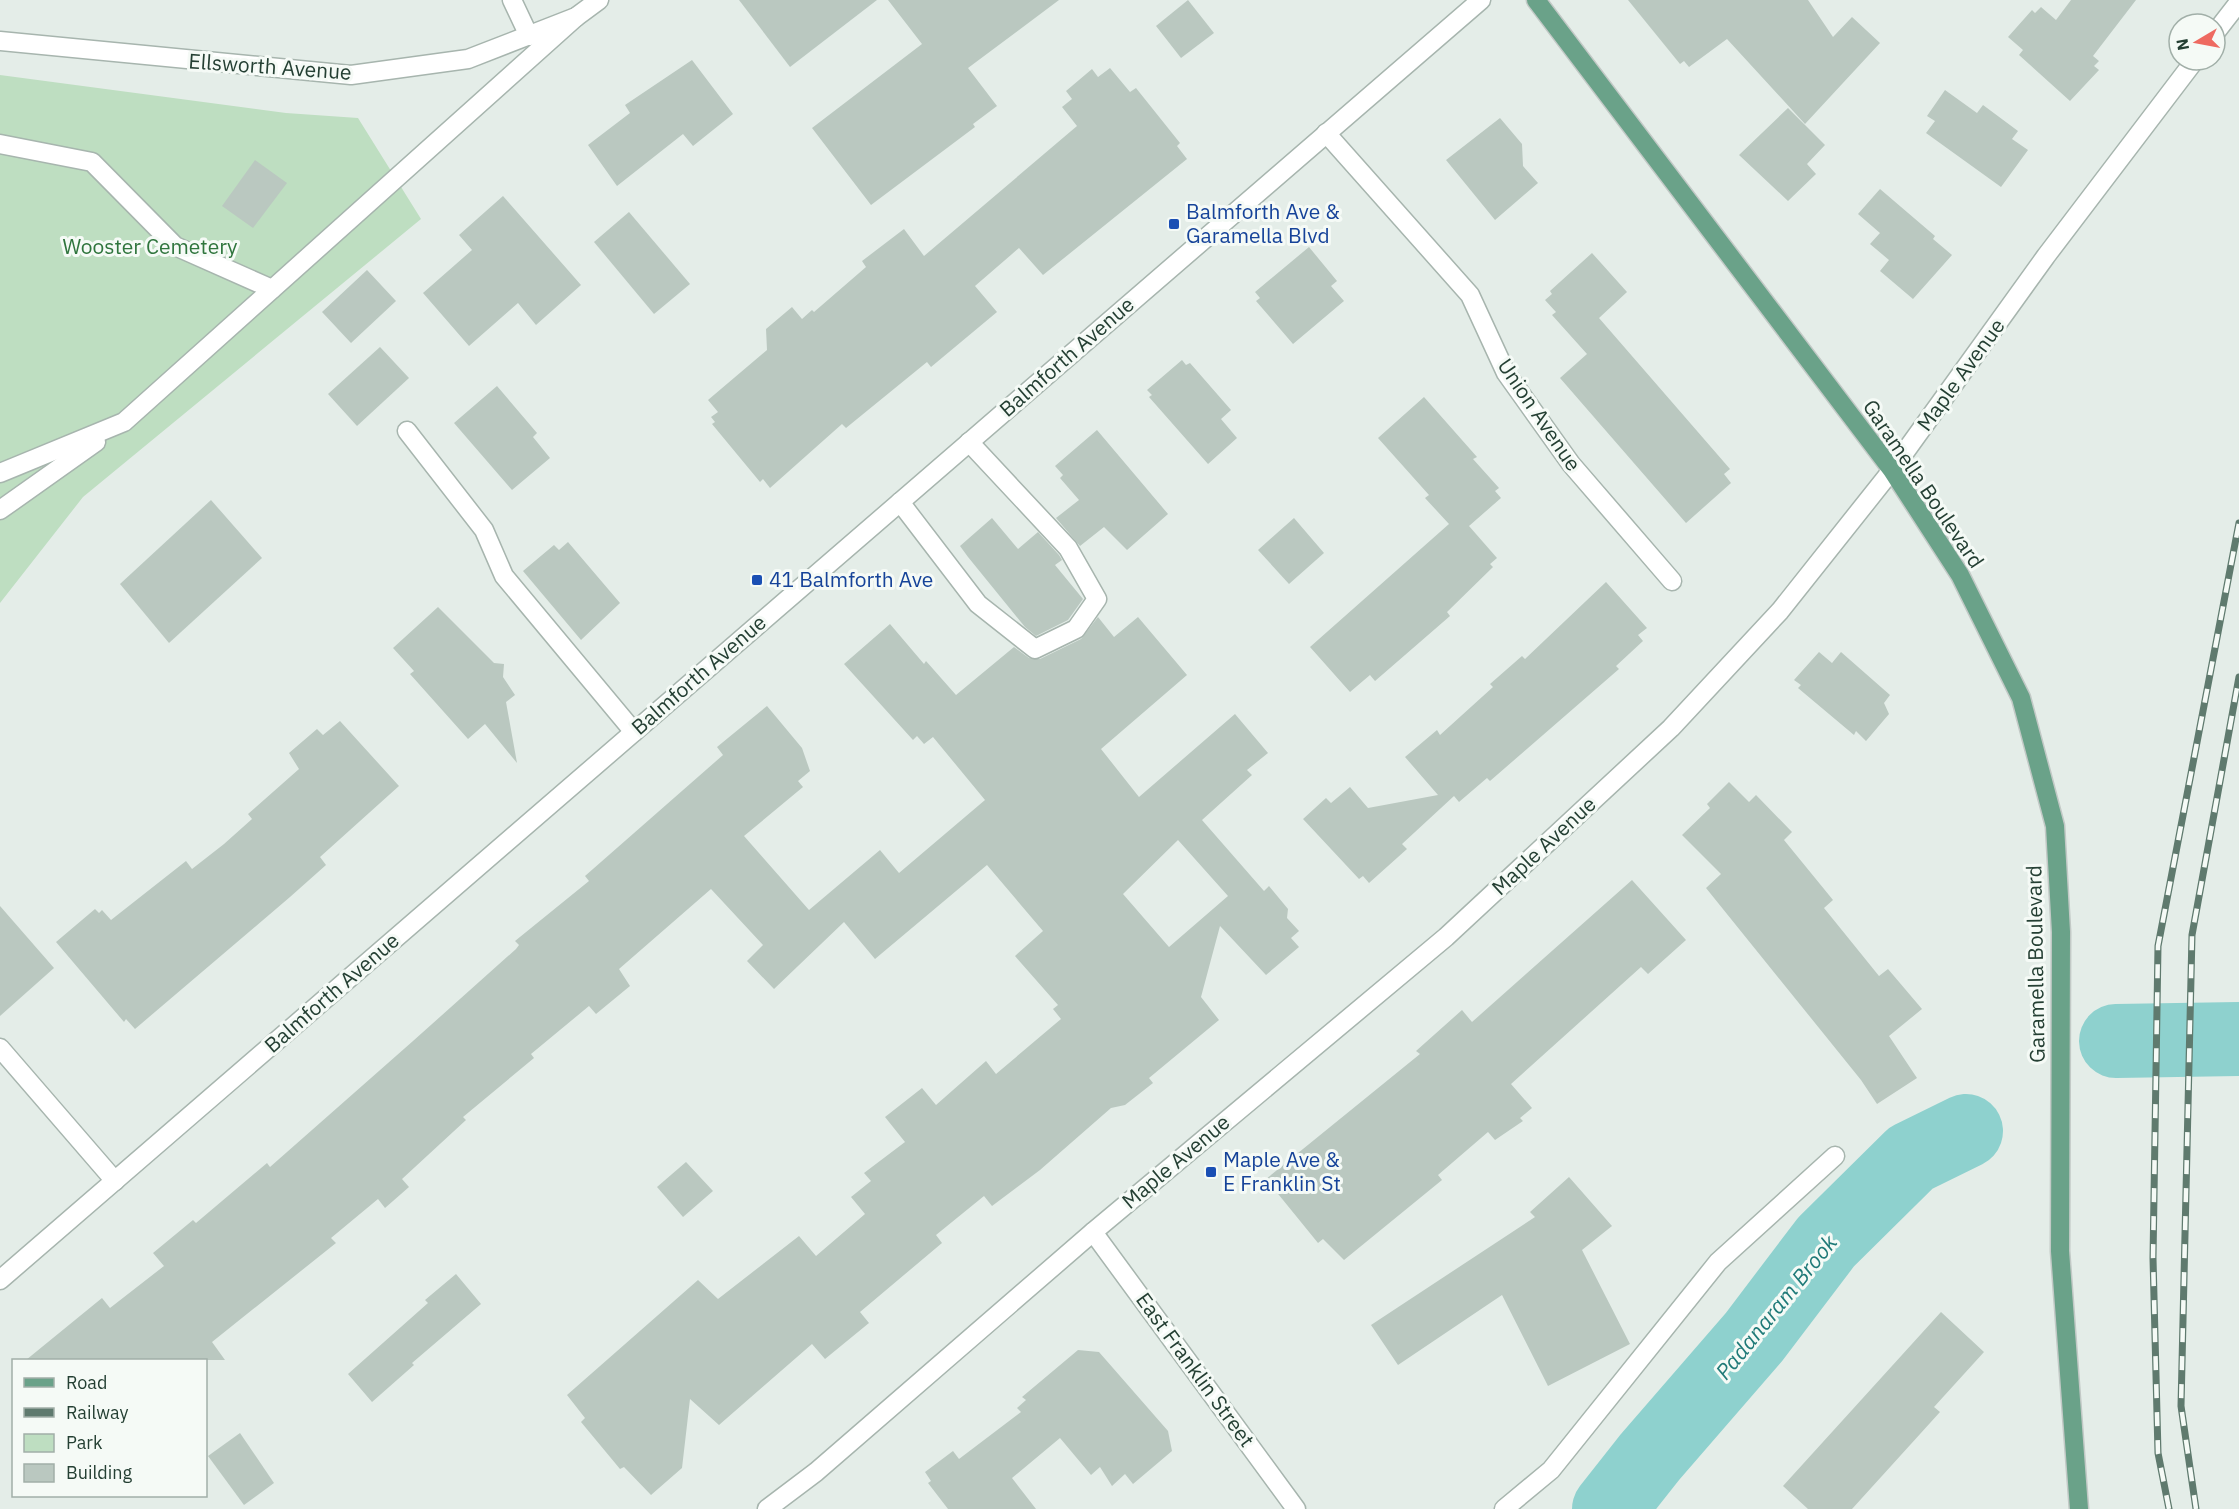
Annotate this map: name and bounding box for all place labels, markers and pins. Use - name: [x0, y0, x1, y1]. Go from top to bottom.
- place label: Balmforth Ave & Garamella Blvd: [1186, 197, 1340, 249]
- marker: Balmforth Ave & Garamella Blvd: [1167, 217, 1181, 231]
- place label: 41 Balmforth Ave: [769, 565, 933, 593]
- marker: 41 Balmforth Ave: [750, 573, 764, 587]
- place label: Maple Ave & E Franklin St: [1223, 1145, 1341, 1197]
- marker: Maple Ave & E Franklin St: [1204, 1165, 1218, 1179]

